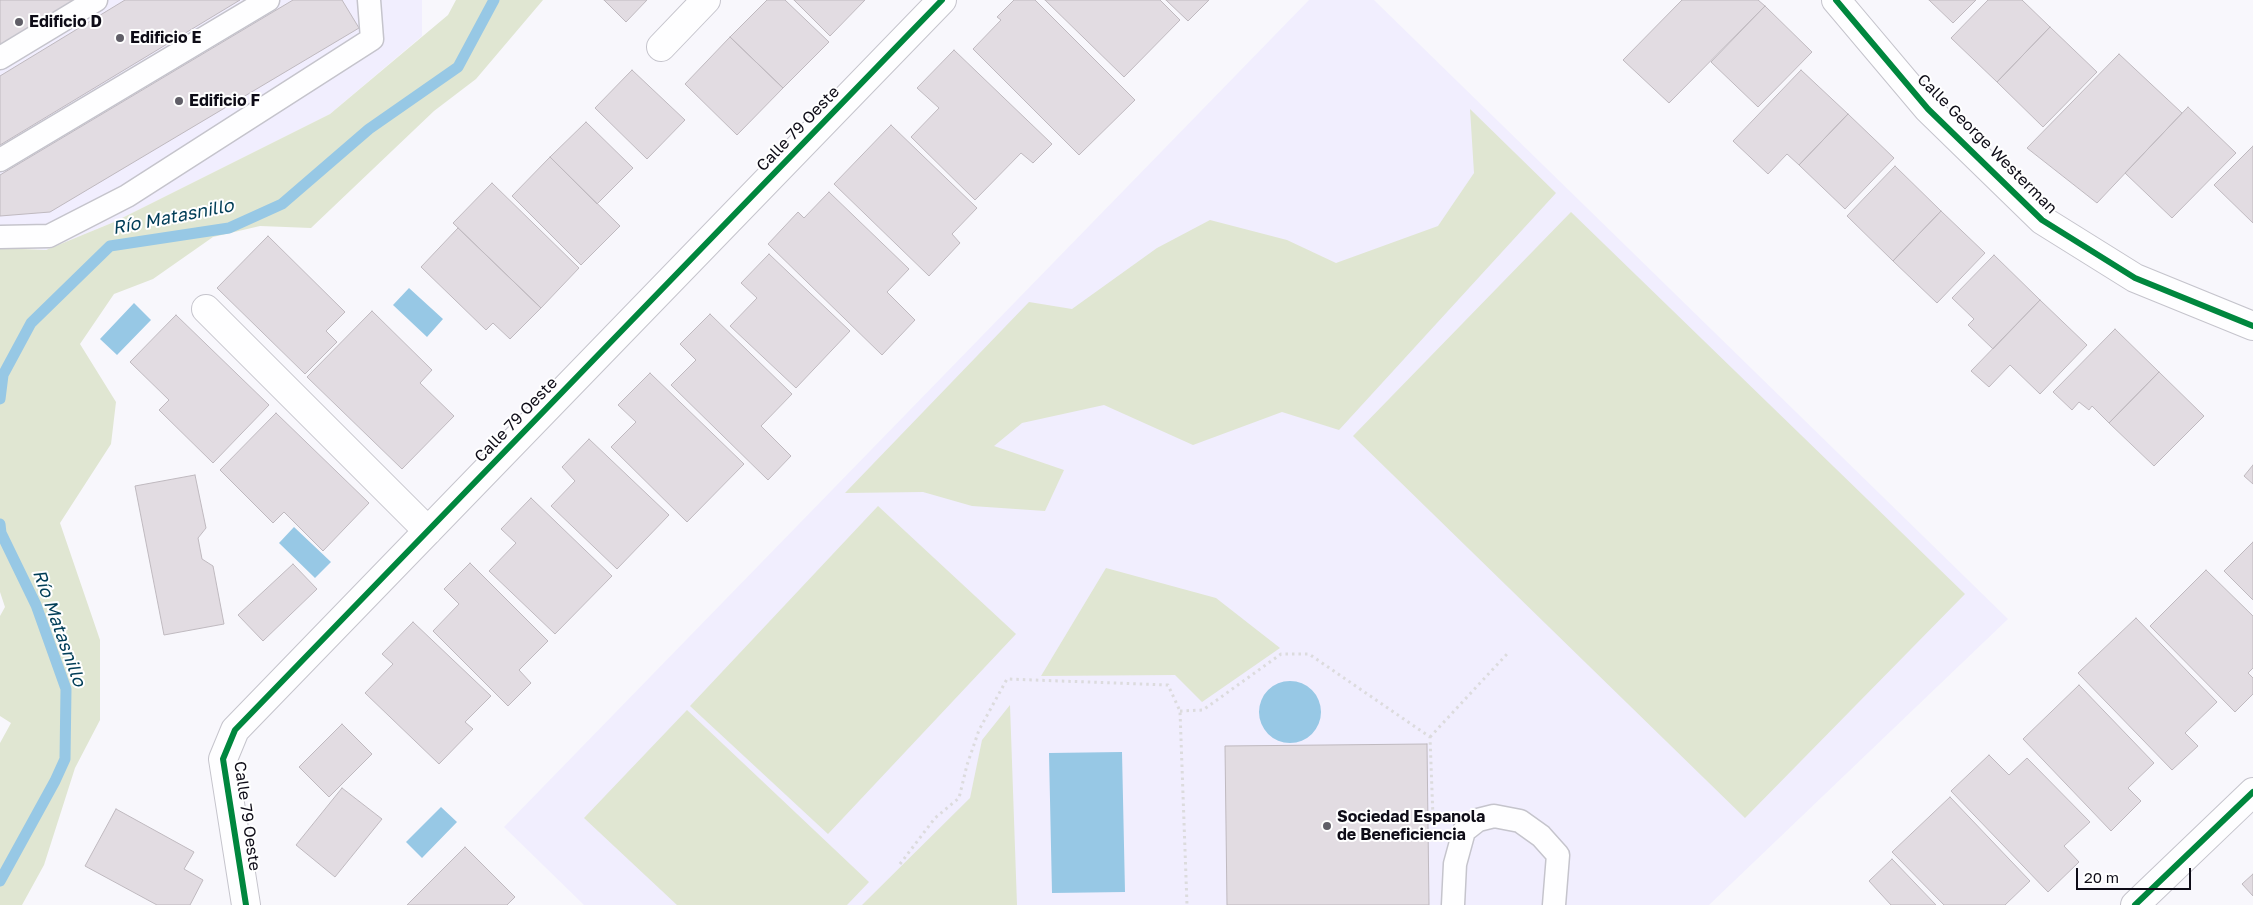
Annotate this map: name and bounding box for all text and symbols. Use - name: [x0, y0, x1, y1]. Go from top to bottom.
- place label: Edificio D: [29, 12, 102, 32]
- marker: Edificio D: [13, 16, 25, 28]
- place label: Edificio E: [130, 28, 202, 48]
- marker: Edificio E: [114, 32, 126, 44]
- street label: Calle George Westerman: [1913, 70, 2061, 218]
- street label: Calle 79 Oeste: [753, 83, 843, 175]
- place label: Edificio F: [189, 91, 260, 111]
- marker: Edificio F: [173, 95, 185, 107]
- water label: Río Matasnillo: [111, 195, 235, 239]
- street label: Calle 79 Oeste: [471, 374, 561, 466]
- water label: Río Matasnillo: [28, 567, 90, 689]
- street label: Calle 79 Oeste: [230, 760, 264, 872]
- place label: Sociedad Espanola de Beneficiencia: [1337, 807, 1485, 845]
- marker: Sociedad Espanola de Beneficiencia: [1321, 820, 1333, 832]
- scale bar: [2078, 858, 2193, 890]
- text: 20 m: [2084, 868, 2119, 886]

